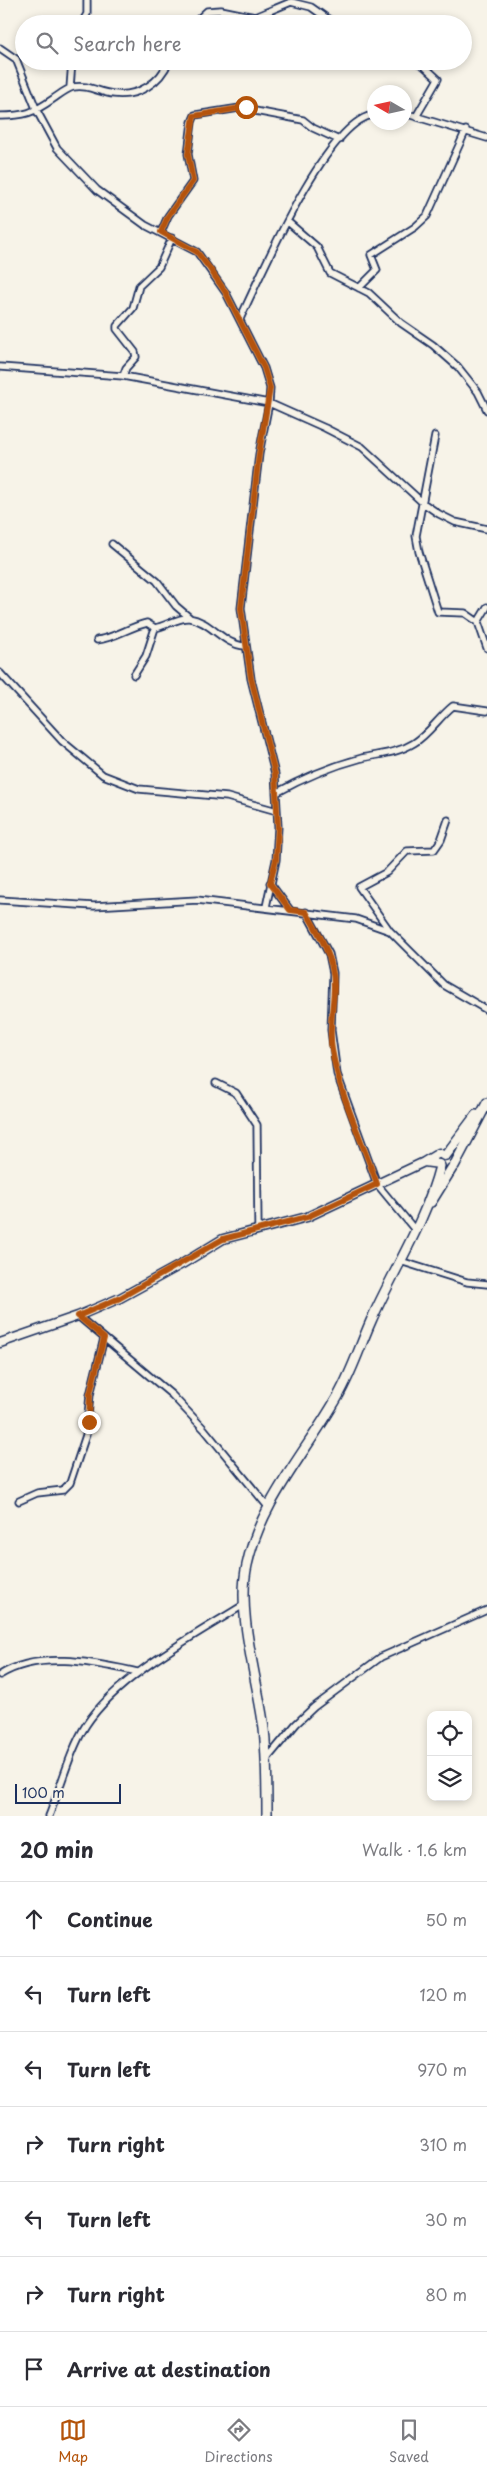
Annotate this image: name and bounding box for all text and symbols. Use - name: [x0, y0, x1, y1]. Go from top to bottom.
- search box: [15, 15, 472, 70]
- icon: search: [33, 29, 61, 57]
- text: Search here: [73, 29, 182, 57]
- north arrow: [367, 85, 412, 130]
- route start: [235, 96, 258, 119]
- route end: [78, 1411, 101, 1434]
- map controls: [427, 1711, 472, 1801]
- button: locate: [427, 1711, 472, 1756]
- button: layers: [427, 1756, 472, 1801]
- scale bar: [15, 1781, 121, 1804]
- text: 100 m: [22, 1782, 65, 1803]
- text: 20 min: [20, 1833, 94, 1865]
- text: Walk · 1.6 km: [362, 1837, 467, 1861]
- icon: ahead: [20, 1905, 48, 1933]
- text: Continue: [67, 1905, 153, 1933]
- text: 50 m: [426, 1907, 467, 1931]
- icon: left: [20, 1980, 48, 2008]
- text: Turn left: [67, 1980, 151, 2008]
- text: 120 m: [420, 1982, 467, 2006]
- icon: left: [20, 2055, 48, 2083]
- text: Turn left: [67, 2055, 151, 2083]
- text: 970 m: [417, 2057, 467, 2081]
- icon: right: [20, 2130, 48, 2158]
- text: Turn right: [67, 2130, 165, 2158]
- text: 310 m: [419, 2132, 467, 2156]
- icon: left: [20, 2205, 48, 2233]
- text: Turn left: [67, 2205, 151, 2233]
- text: 30 m: [425, 2207, 467, 2231]
- icon: right: [20, 2280, 48, 2308]
- text: Turn right: [67, 2280, 165, 2308]
- text: 80 m: [425, 2282, 467, 2306]
- icon: arrive: [20, 2355, 48, 2383]
- text: Arrive at destination: [67, 2355, 271, 2383]
- tab: Map: [58, 2416, 88, 2467]
- tab: Directions: [205, 2416, 273, 2467]
- tab: Saved: [389, 2416, 429, 2467]

